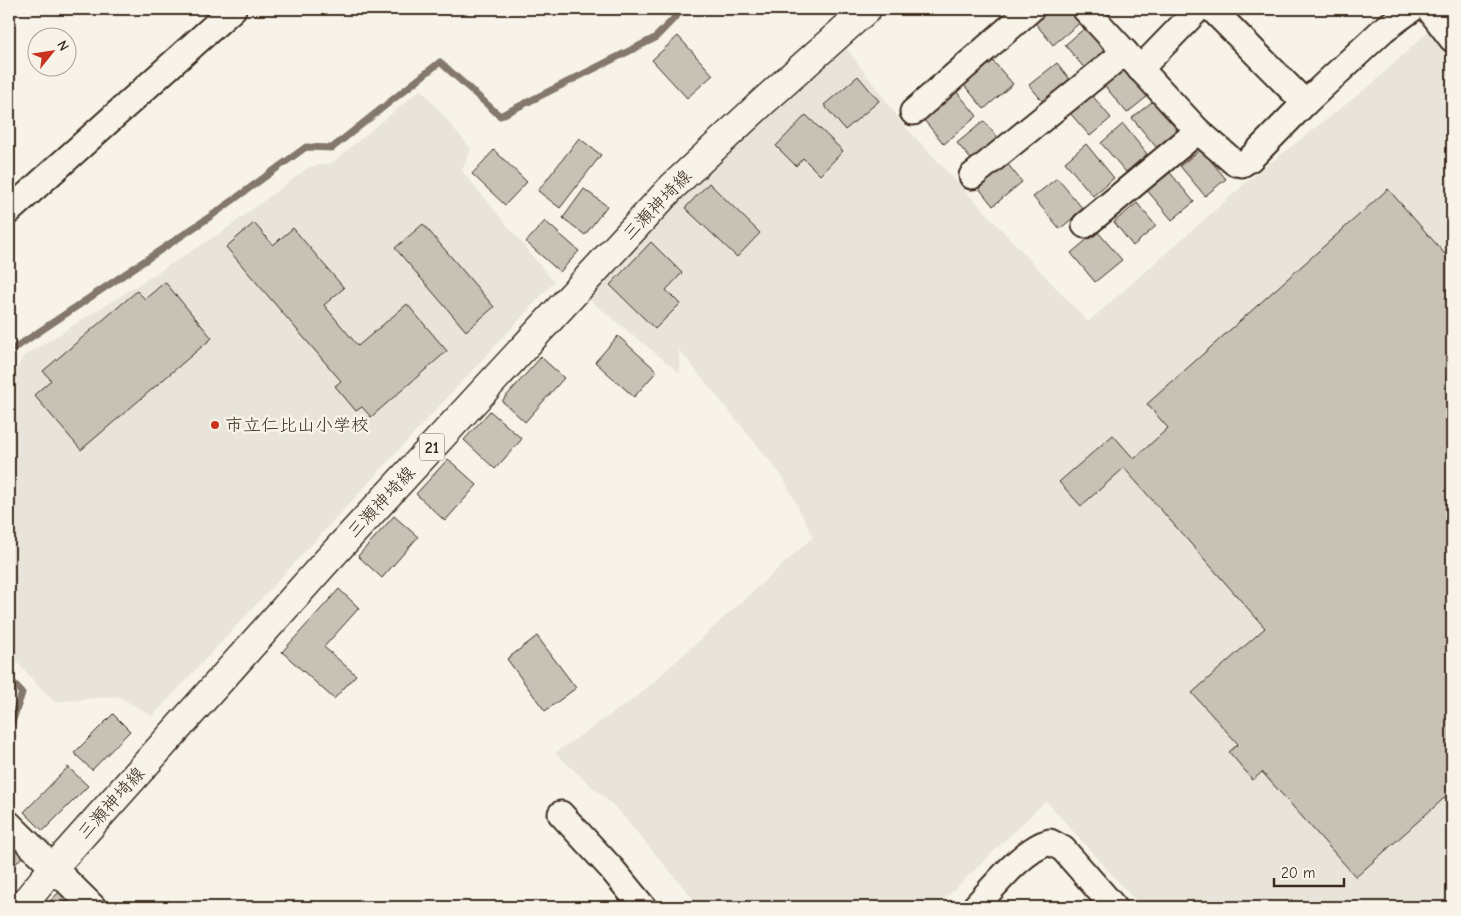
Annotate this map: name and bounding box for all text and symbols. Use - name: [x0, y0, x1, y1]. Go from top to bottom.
- north arrow: [28, 28, 78, 78]
- text: N: [53, 38, 72, 54]
- street label: 三瀬神埼線: [619, 166, 696, 245]
- place label: 市立仁比山小学校: [225, 415, 369, 436]
- marker: 市立仁比山小学校: [209, 419, 221, 431]
- road number: 21: [420, 434, 444, 461]
- street label: 三瀬神埼線: [343, 462, 420, 542]
- street label: 三瀬神埼線: [73, 763, 149, 844]
- scale bar: [1274, 856, 1344, 888]
- text: 20 m: [1281, 864, 1315, 882]

